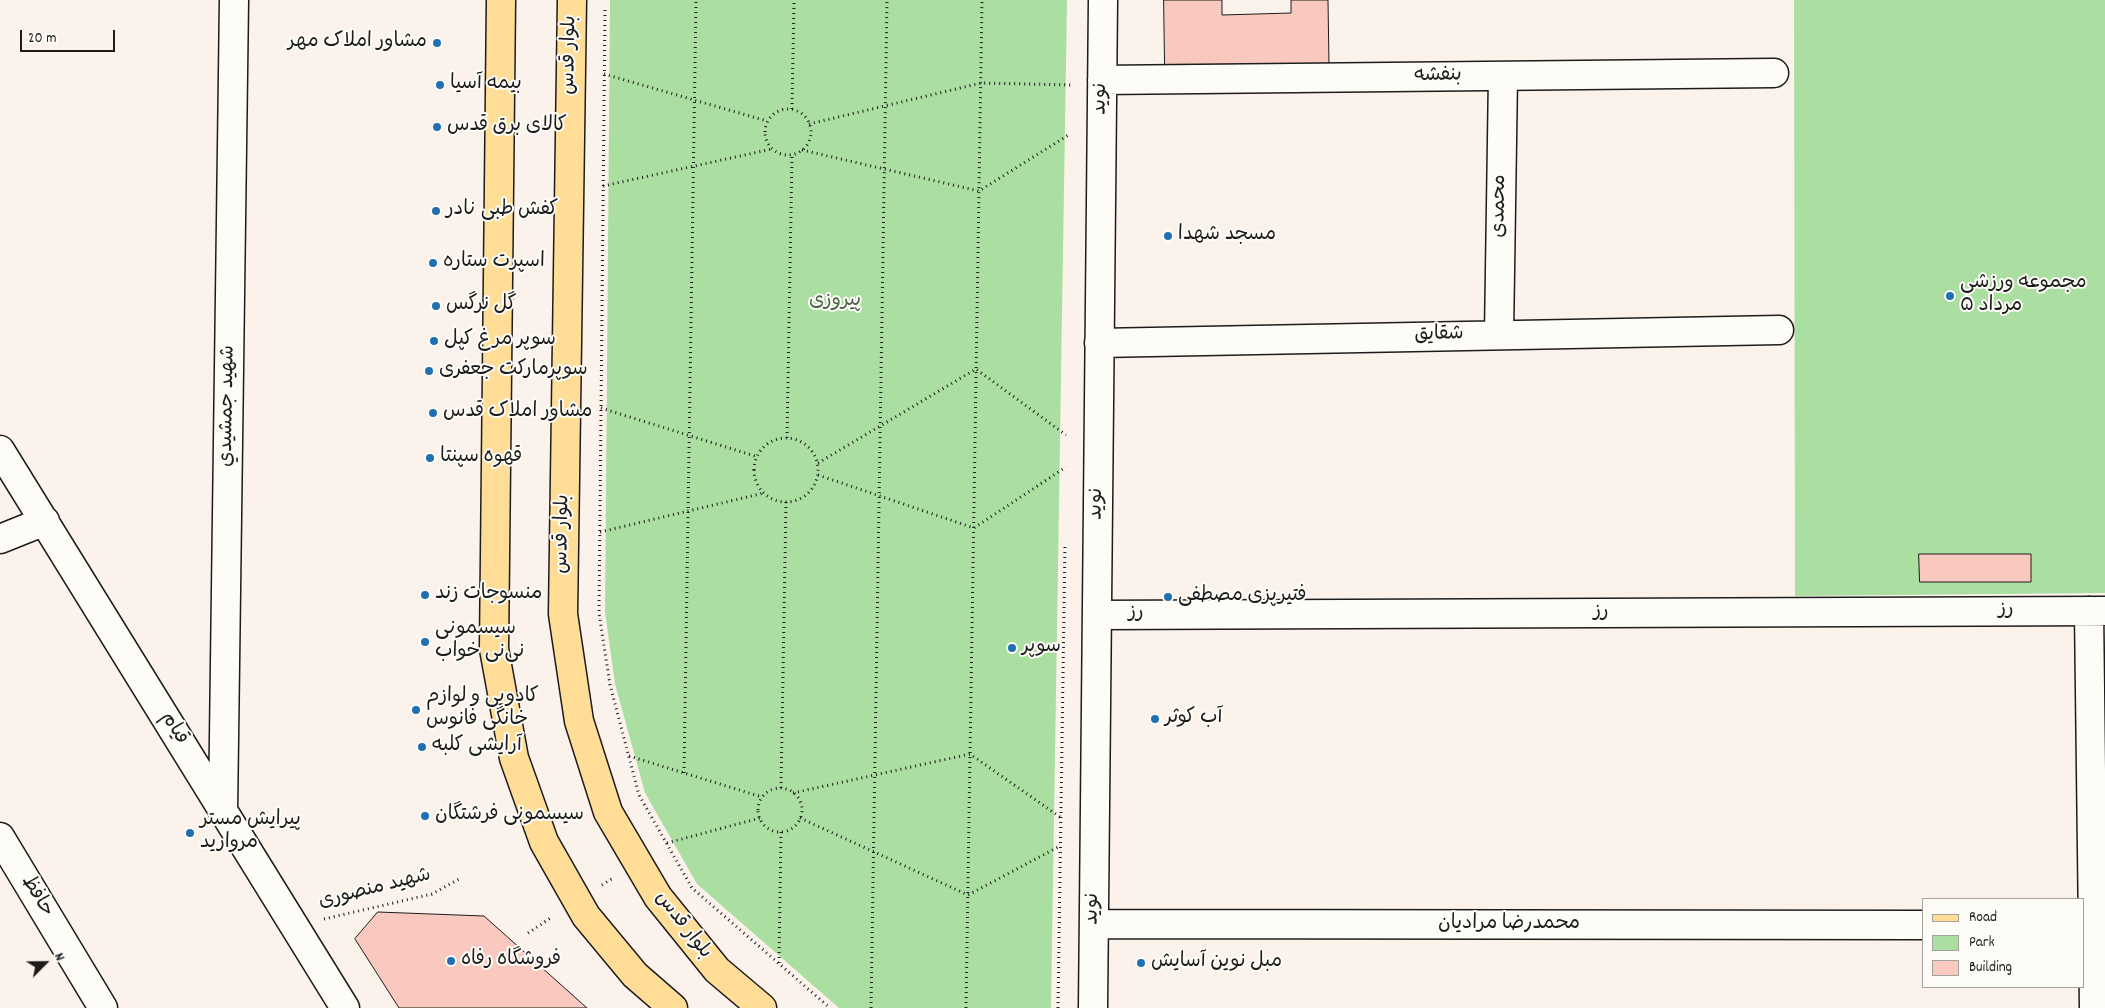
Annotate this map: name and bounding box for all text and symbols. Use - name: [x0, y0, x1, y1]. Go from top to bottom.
- street label: بلوار قدس: [558, 15, 584, 95]
- scale bar: [22, 20, 118, 52]
- text: 20 m: [28, 28, 56, 50]
- place label: مشاور املاک مهر: [288, 31, 427, 55]
- marker: مشاور املاک مهر: [431, 37, 443, 49]
- street label: بنفشه: [1414, 65, 1462, 89]
- place label: بیمه آسیا: [450, 73, 522, 97]
- marker: بیمه آسیا: [434, 79, 446, 91]
- street label: نوید: [1090, 83, 1114, 115]
- place label: کالای برق قدس: [447, 115, 567, 139]
- marker: کالای برق قدس: [431, 121, 443, 133]
- street label: محمدی: [1488, 174, 1514, 238]
- place label: کفش طبی نادر: [446, 199, 558, 223]
- marker: کفش طبی نادر: [430, 205, 442, 217]
- place label: مسجد شهدا: [1178, 224, 1276, 248]
- marker: مسجد شهدا: [1162, 230, 1174, 242]
- place label: اسپرت ستاره: [443, 251, 545, 275]
- marker: اسپرت ستاره: [427, 257, 439, 269]
- place label: مجموعه ورزشی ۵ مرداد: [1960, 272, 2087, 319]
- park label: پیروزی: [809, 290, 861, 314]
- marker: مجموعه ورزشی ۵ مرداد: [1944, 290, 1956, 302]
- place label: گل نرگس: [446, 294, 517, 318]
- marker: گل نرگس: [430, 300, 442, 312]
- street label: شقایق: [1414, 324, 1464, 348]
- place label: سوپر مرغ کپل: [444, 329, 556, 353]
- marker: سوپر مرغ کپل: [428, 335, 440, 347]
- street label: شهيد جمشيدي: [216, 345, 242, 467]
- place label: سوپرمارکت جعفری: [439, 359, 588, 383]
- marker: سوپرمارکت جعفری: [423, 365, 435, 377]
- place label: مشاور املاک قدس: [443, 401, 592, 425]
- marker: مشاور املاک قدس: [427, 407, 439, 419]
- place label: قهوه سپنتا: [440, 446, 522, 470]
- marker: قهوه سپنتا: [424, 452, 436, 464]
- street label: نوید: [1086, 488, 1110, 520]
- street label: بلوار قدس: [551, 494, 577, 574]
- place label: منسوجات زند: [435, 583, 542, 607]
- place label: فتیرپزی مصطفی: [1178, 585, 1307, 609]
- marker: منسوجات زند: [419, 589, 431, 601]
- marker: فتیرپزی مصطفی: [1162, 591, 1174, 603]
- street label: رز: [1998, 599, 2014, 623]
- street label: رز: [1593, 601, 1609, 625]
- street label: رز: [1128, 602, 1144, 626]
- place label: سیسمونی نی‌نی خواب: [435, 618, 524, 665]
- marker: سیسمونی نی‌نی خواب: [419, 636, 431, 648]
- place label: سوپر: [1022, 636, 1061, 660]
- marker: سوپر: [1006, 642, 1018, 654]
- place label: کادویی و لوازم خانگی فانوس: [426, 686, 539, 733]
- marker: کادویی و لوازم خانگی فانوس: [410, 704, 422, 716]
- place label: آب کوثر: [1165, 707, 1223, 731]
- street label: قیام: [154, 708, 192, 750]
- marker: آب کوثر: [1149, 713, 1161, 725]
- place label: آرایشی کلبه: [432, 735, 522, 759]
- marker: آرایشی کلبه: [416, 741, 428, 753]
- place label: سیسمونی فرشتگان: [435, 804, 584, 828]
- place label: پیرایش مستر مروارید: [200, 809, 301, 856]
- marker: سیسمونی فرشتگان: [419, 810, 431, 822]
- marker: پیرایش مستر مروارید: [184, 827, 196, 839]
- street label: شهید منصوری: [316, 864, 434, 916]
- street label: حافظ: [14, 872, 58, 922]
- street label: بلوار قدس: [648, 887, 716, 965]
- street label: نوید: [1082, 893, 1106, 925]
- legend: [1922, 898, 2085, 988]
- text: Road: [1969, 907, 1997, 929]
- street label: محمدرضا مرادیان: [1438, 913, 1580, 937]
- text: Park: [1969, 932, 1995, 954]
- north arrow: [20, 938, 70, 988]
- place label: فروشگاه رفاه: [461, 949, 561, 973]
- text: N: [48, 950, 69, 964]
- place label: مبل نوین آسایش: [1151, 951, 1282, 975]
- marker: فروشگاه رفاه: [445, 955, 457, 967]
- marker: مبل نوین آسایش: [1135, 957, 1147, 969]
- text: Building: [1969, 957, 2012, 979]

